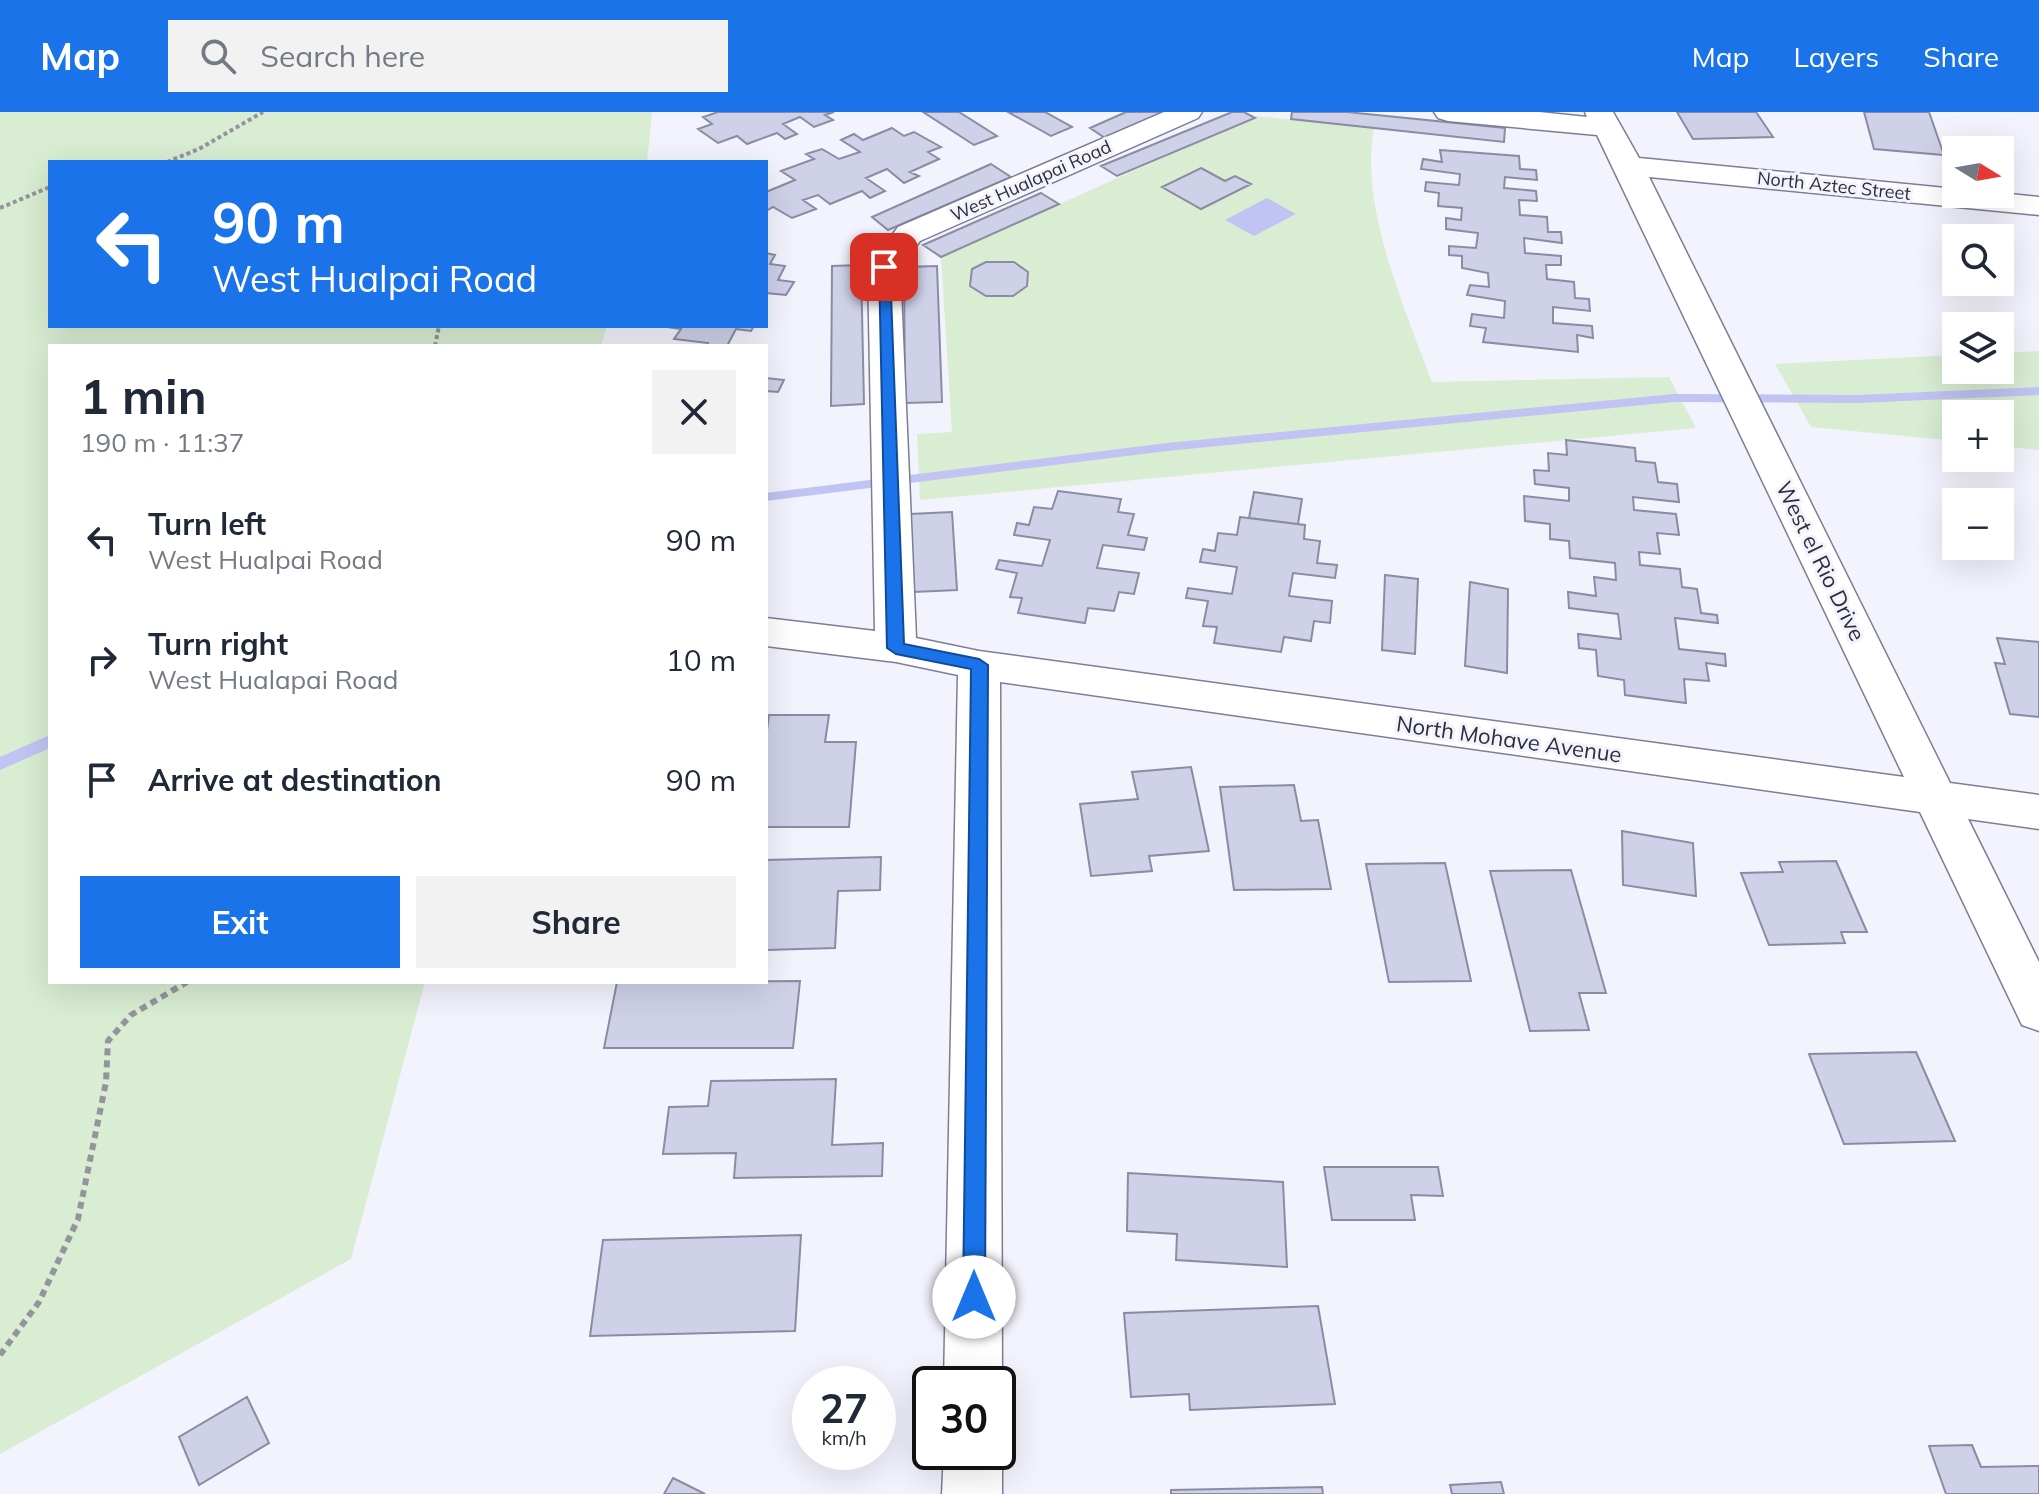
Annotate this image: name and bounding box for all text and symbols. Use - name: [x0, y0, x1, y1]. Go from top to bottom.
- search box: [168, 20, 728, 92]
- text: Map: [40, 32, 120, 80]
- icon: search: [196, 34, 240, 78]
- text: Search here: [260, 37, 425, 75]
- text: Map: [1692, 39, 1749, 74]
- text: Layers: [1793, 39, 1879, 74]
- text: Share: [1923, 39, 1999, 74]
- street label: West Hualapai Road: [947, 135, 1115, 226]
- north arrow: [1942, 136, 2014, 208]
- map controls: [1942, 136, 2014, 560]
- street label: North Aztec Street: [1756, 166, 1912, 205]
- text: 90 m: [212, 187, 345, 257]
- icon: left: [80, 192, 184, 296]
- button: search: [1942, 224, 2014, 296]
- pin: [850, 233, 918, 301]
- icon: arrive: [862, 245, 906, 289]
- text: West Hualpai Road: [212, 256, 537, 301]
- button: layers: [1942, 312, 2014, 384]
- text: 1 min: [80, 366, 207, 426]
- button: close: [652, 370, 736, 454]
- button: +: [1942, 400, 2014, 472]
- text: 190 m · 11:37: [80, 426, 244, 459]
- street label: West el Rio Drive: [1770, 477, 1872, 645]
- button: −: [1942, 488, 2014, 560]
- text: Turn left: [148, 505, 266, 543]
- icon: left: [80, 518, 124, 562]
- text: 90 m: [666, 521, 736, 559]
- text: West Hualpai Road: [148, 543, 383, 576]
- text: Turn right: [148, 625, 288, 663]
- icon: right: [80, 638, 124, 682]
- text: 10 m: [666, 641, 736, 679]
- text: West Hualapai Road: [148, 663, 398, 696]
- street label: North Mohave Avenue: [1395, 709, 1623, 769]
- icon: arrive: [80, 758, 124, 802]
- text: Arrive at destination: [148, 761, 442, 799]
- text: 90 m: [666, 761, 736, 799]
- button: Exit: [80, 876, 400, 968]
- button: Share: [416, 876, 736, 968]
- position arrow: [932, 1255, 1016, 1339]
- speed limit sign: 30: [912, 1366, 1016, 1470]
- text: 27: [820, 1383, 868, 1433]
- text: km/h: [821, 1425, 867, 1450]

